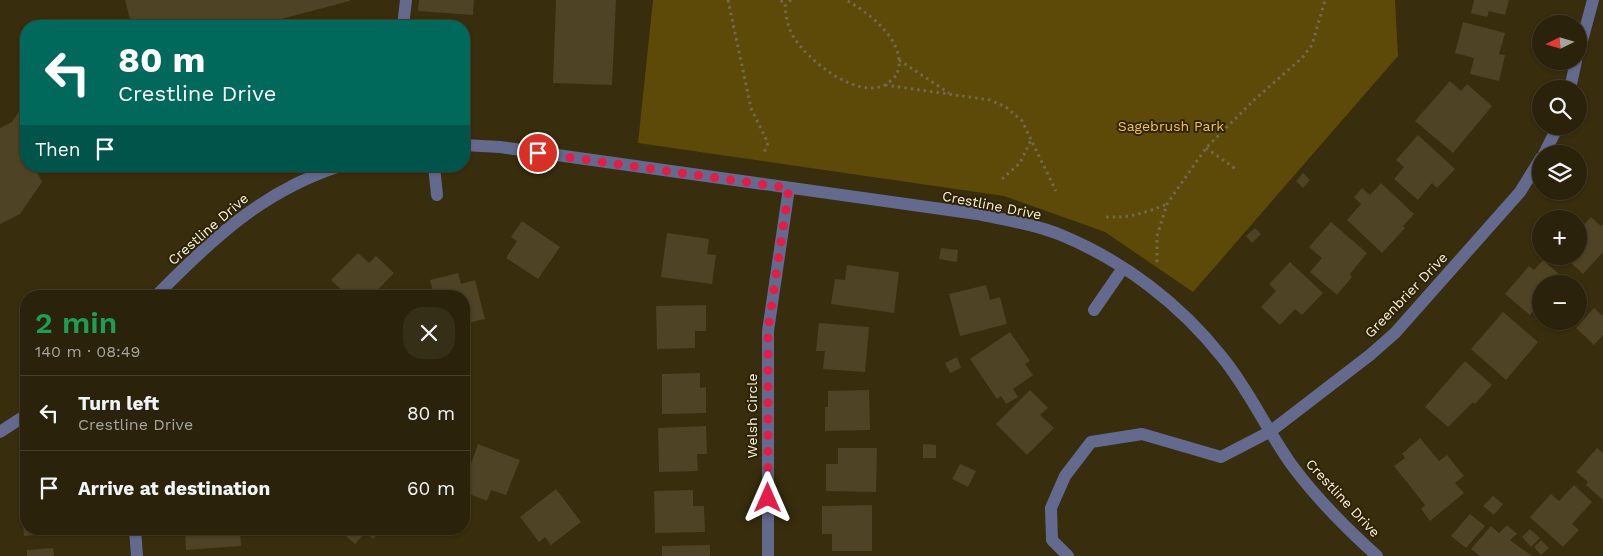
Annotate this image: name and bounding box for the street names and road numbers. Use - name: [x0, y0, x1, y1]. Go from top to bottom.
- street label: Crestline Drive: [941, 188, 1043, 222]
- street label: Crestline Drive: [165, 190, 251, 268]
- street label: Greenbrier Drive: [1361, 249, 1451, 341]
- street label: Welsh Circle: [744, 373, 760, 459]
- street label: Crestline Drive: [1303, 456, 1383, 540]

